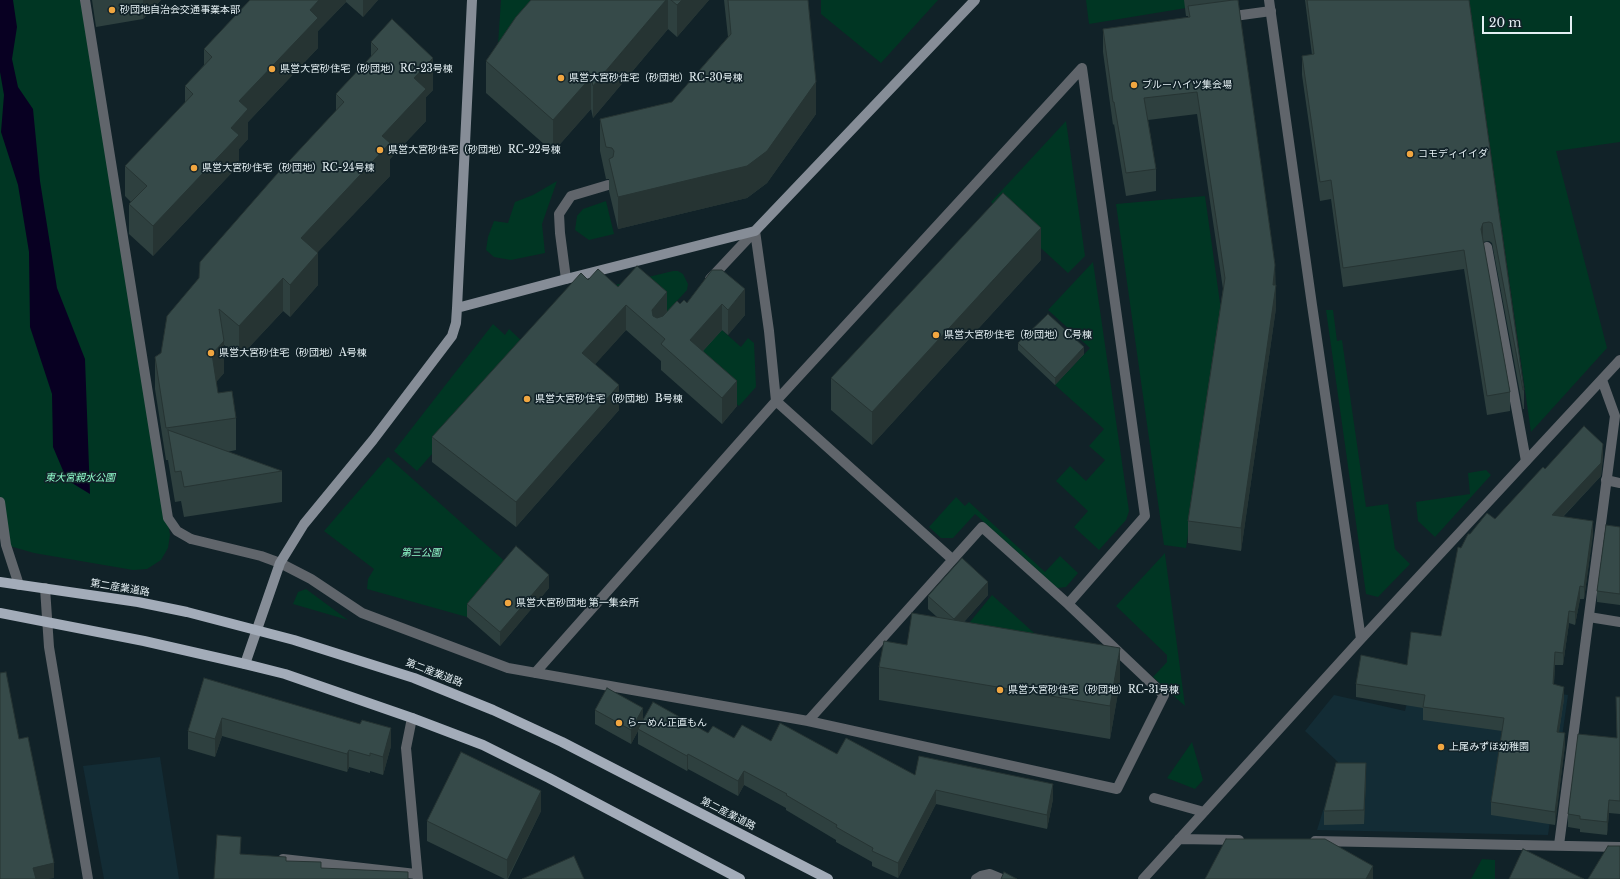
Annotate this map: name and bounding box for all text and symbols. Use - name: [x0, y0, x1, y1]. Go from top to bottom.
- place label: 砂団地自治会交通事業本部: [120, 4, 240, 16]
- marker: 砂団地自治会交通事業本部: [107, 5, 117, 15]
- scale bar: [1484, 8, 1574, 34]
- text: 20 m: [1489, 15, 1521, 30]
- place label: 県営大宮砂住宅（砂団地）RC-23号棟: [280, 63, 453, 75]
- marker: 県営大宮砂住宅（砂団地）RC-23号棟: [267, 64, 277, 74]
- place label: 県営大宮砂住宅（砂団地）RC-30号棟: [569, 72, 743, 84]
- marker: 県営大宮砂住宅（砂団地）RC-30号棟: [556, 73, 566, 83]
- place label: ブルーハイツ集会場: [1142, 79, 1232, 91]
- marker: ブルーハイツ集会場: [1129, 80, 1139, 90]
- place label: 県営大宮砂住宅（砂団地）RC-22号棟: [388, 144, 561, 156]
- marker: 県営大宮砂住宅（砂団地）RC-22号棟: [375, 145, 385, 155]
- place label: コモディイイダ: [1418, 148, 1488, 160]
- marker: コモディイイダ: [1405, 149, 1415, 159]
- place label: 県営大宮砂住宅（砂団地）RC-24号棟: [202, 162, 374, 174]
- marker: 県営大宮砂住宅（砂団地）RC-24号棟: [189, 163, 199, 173]
- place label: 県営大宮砂住宅（砂団地）C号棟: [944, 329, 1092, 341]
- marker: 県営大宮砂住宅（砂団地）C号棟: [931, 330, 941, 340]
- place label: 県営大宮砂住宅（砂団地）A号棟: [219, 347, 367, 359]
- marker: 県営大宮砂住宅（砂団地）A号棟: [206, 348, 216, 358]
- place label: 県営大宮砂住宅（砂団地）B号棟: [535, 393, 683, 405]
- marker: 県営大宮砂住宅（砂団地）B号棟: [522, 394, 532, 404]
- park label: 東大宮親水公園: [45, 472, 115, 484]
- park label: 第三公園: [401, 547, 441, 559]
- street label: 第二産業道路: [89, 577, 151, 599]
- place label: 県営大宮砂団地 第一集会所: [516, 597, 639, 609]
- marker: 県営大宮砂団地 第一集会所: [503, 598, 513, 608]
- street label: 第二産業道路: [404, 657, 464, 689]
- place label: 県営大宮砂住宅（砂団地）RC-31号棟: [1008, 684, 1179, 696]
- marker: 県営大宮砂住宅（砂団地）RC-31号棟: [995, 685, 1005, 695]
- place label: らーめん正直もん: [627, 717, 707, 729]
- marker: らーめん正直もん: [614, 718, 624, 728]
- place label: 上尾みずほ幼稚園: [1449, 741, 1529, 753]
- marker: 上尾みずほ幼稚園: [1436, 742, 1446, 752]
- street label: 第二産業道路: [699, 795, 757, 833]

